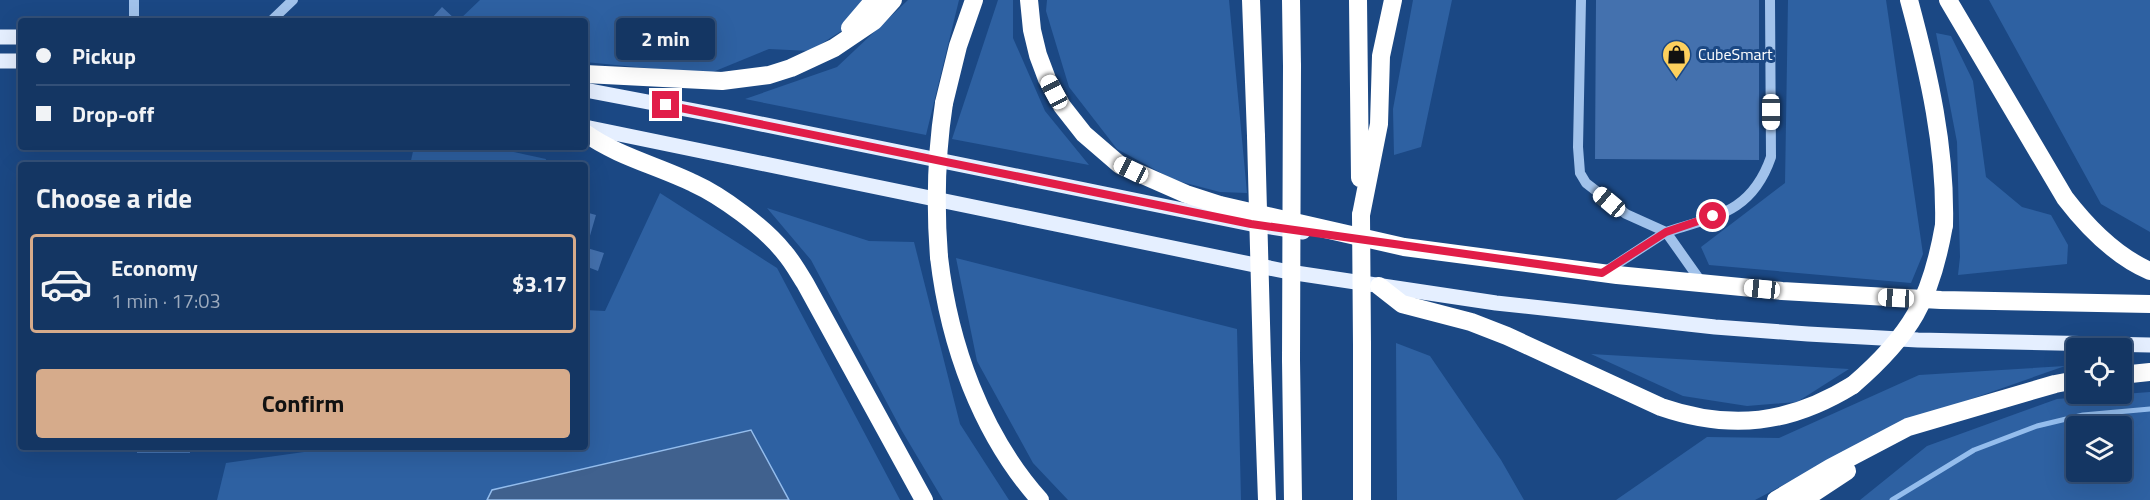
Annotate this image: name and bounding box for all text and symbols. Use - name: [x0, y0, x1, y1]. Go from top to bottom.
- callout: 2 min: [616, 18, 716, 60]
- text: 2 min: [641, 23, 690, 54]
- shop icon: CubeSmart: [1661, 38, 1693, 80]
- text: Pickup: [72, 39, 136, 73]
- place label: CubeSmart: [1698, 42, 1773, 66]
- car: [1038, 72, 1070, 112]
- route end: [652, 91, 679, 118]
- car: [1762, 94, 1780, 130]
- text: Drop-off: [72, 97, 154, 131]
- car: [1111, 154, 1151, 186]
- text: Choose a ride: [36, 177, 192, 218]
- car: [1589, 184, 1629, 220]
- route start: [1699, 202, 1726, 229]
- text: Economy: [111, 251, 198, 285]
- icon: car: [39, 257, 93, 311]
- text: $3.17: [512, 267, 567, 301]
- car: [1743, 278, 1781, 300]
- text: 1 min · 17:03: [111, 285, 221, 316]
- car: [1878, 288, 1914, 308]
- map controls: [2066, 338, 2132, 482]
- button: locate: [2066, 338, 2132, 404]
- button: Confirm: [36, 369, 570, 438]
- button: layers: [2066, 416, 2132, 482]

